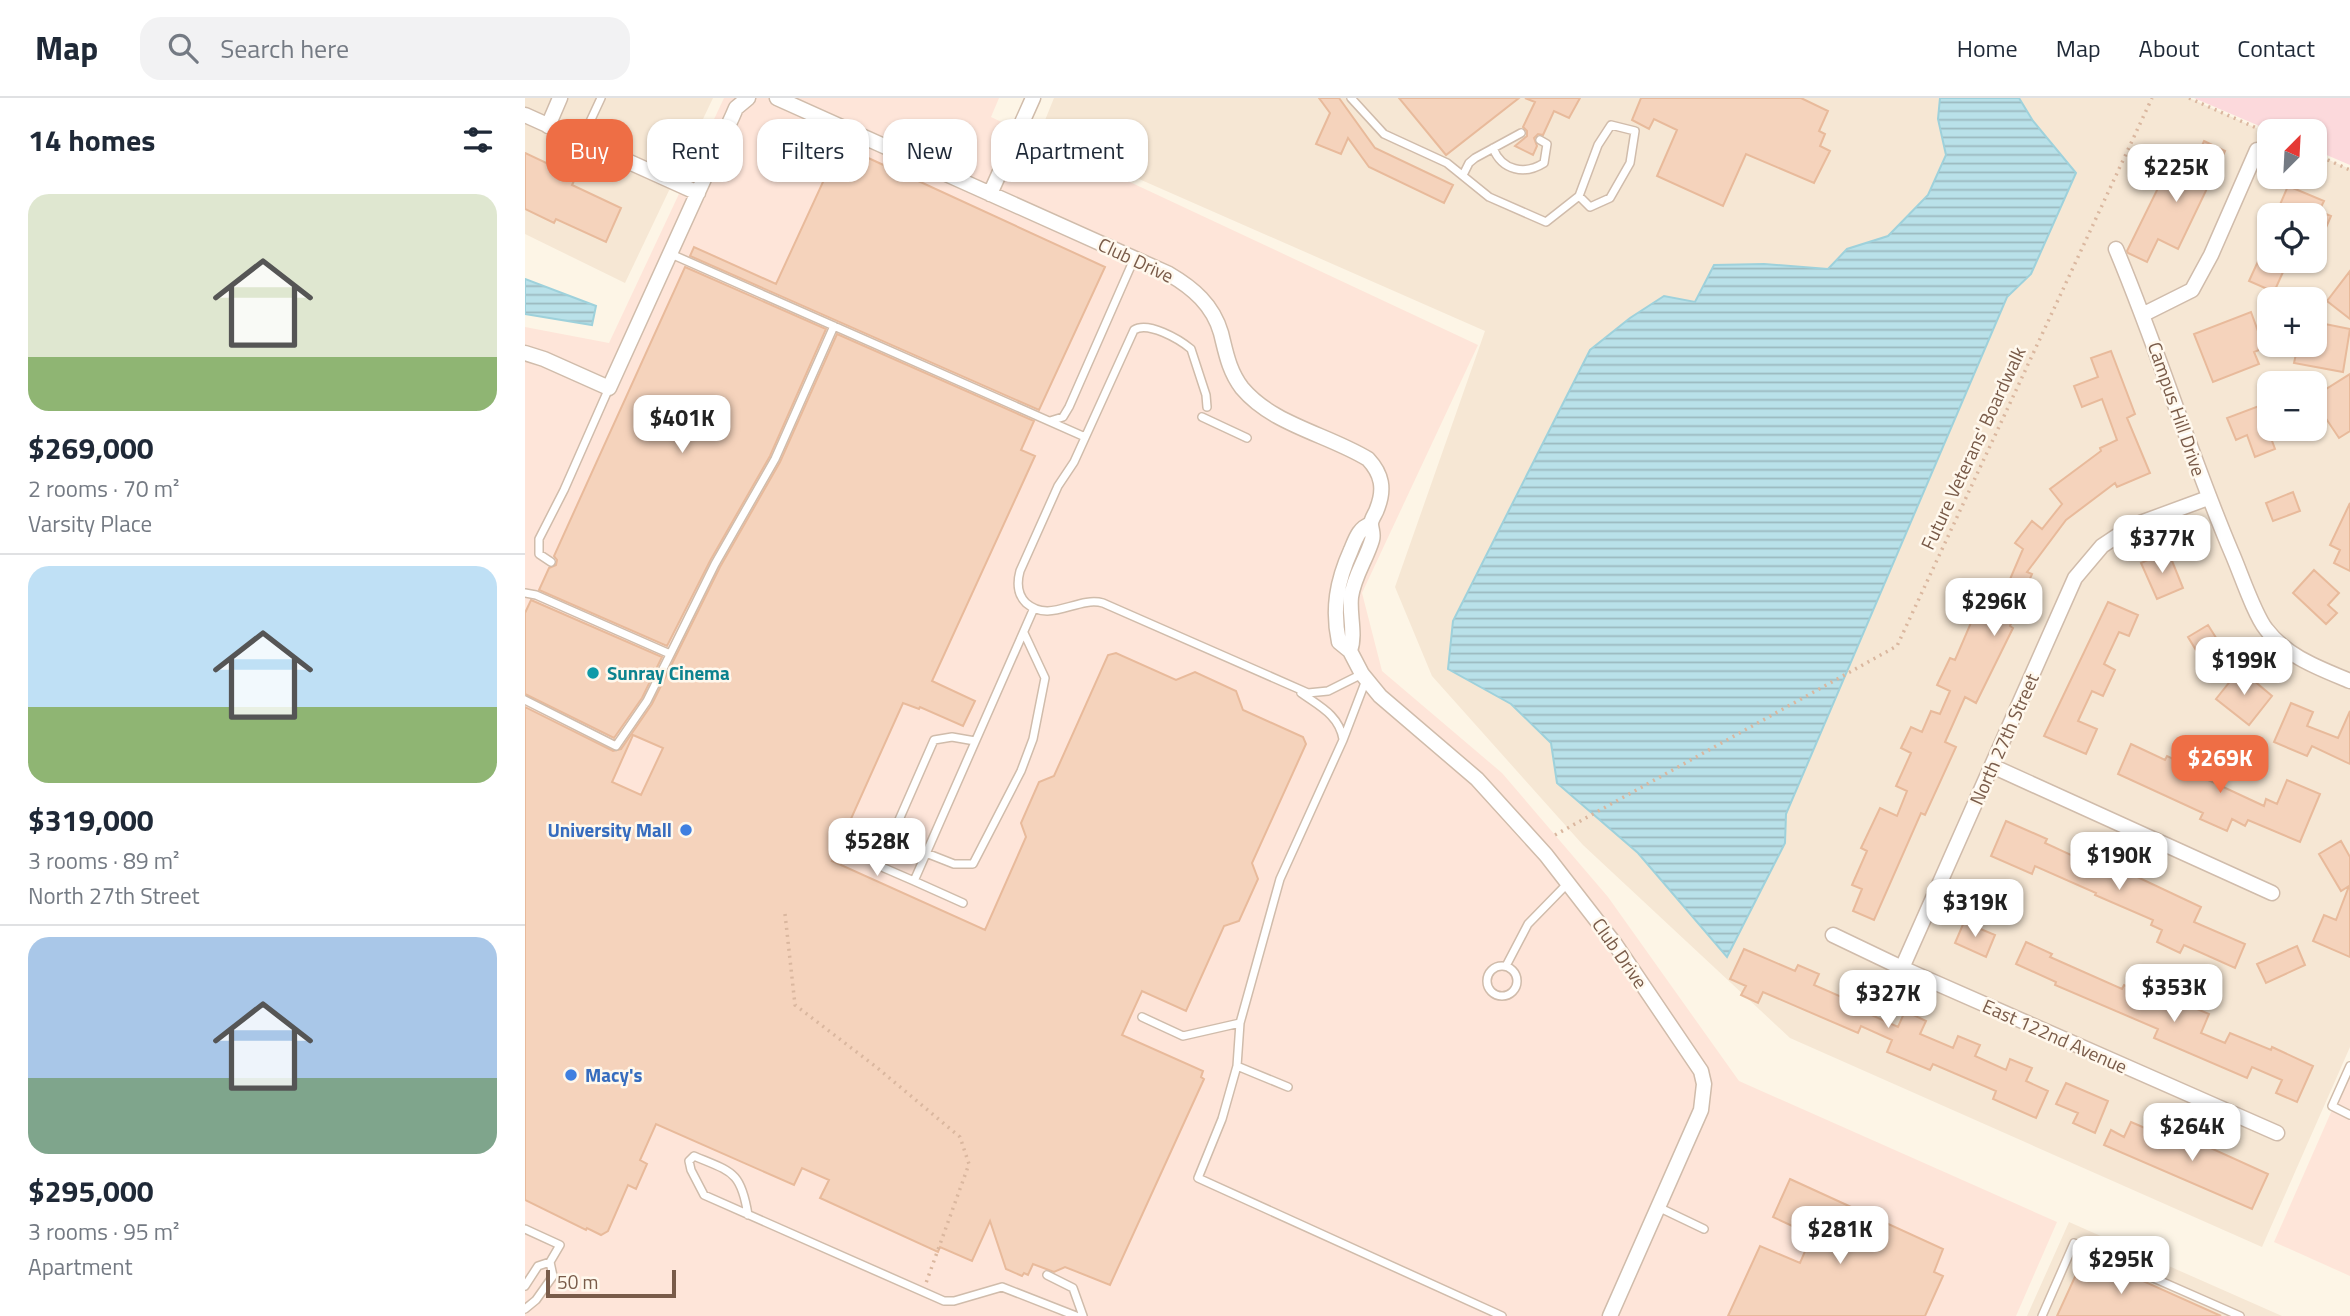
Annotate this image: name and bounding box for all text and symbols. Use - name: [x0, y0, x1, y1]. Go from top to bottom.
- search box: [140, 17, 630, 80]
- text: Map: [35, 23, 98, 73]
- icon: search: [164, 29, 202, 67]
- text: Search here: [220, 29, 349, 68]
- text: Home: [1957, 30, 2018, 66]
- text: Map: [2056, 30, 2101, 66]
- text: About: [2139, 30, 2199, 66]
- text: Contact: [2237, 30, 2315, 66]
- text: 14 homes: [28, 117, 155, 163]
- chip: Buy: [546, 119, 633, 182]
- chip: Rent: [647, 119, 743, 182]
- chip: Filters: [757, 119, 869, 182]
- chip: New: [883, 119, 977, 182]
- chip: Apartment: [991, 119, 1148, 182]
- north arrow: [2257, 119, 2327, 189]
- map controls: [2257, 119, 2327, 441]
- icon: filters: [459, 121, 497, 159]
- pin: $225K: [2127, 144, 2225, 204]
- text: $225K: [2143, 149, 2209, 184]
- button: locate: [2257, 203, 2327, 273]
- street label: Club Drive: [1094, 229, 1179, 290]
- icon: home: [200, 240, 326, 366]
- button: +: [2257, 287, 2327, 357]
- street label: Campus Hill Drive: [2141, 338, 2214, 480]
- street label: Future Veterans' Boardwalk: [1913, 341, 2032, 554]
- button: −: [2257, 371, 2327, 441]
- pin: $401K: [633, 396, 731, 455]
- text: $401K: [649, 400, 715, 435]
- text: $269,000: [28, 425, 154, 471]
- text: 2 rooms · 70 m²: [28, 471, 179, 506]
- text: Varsity Place: [28, 506, 152, 541]
- pin: $377K: [2113, 516, 2211, 575]
- text: $377K: [2129, 520, 2195, 555]
- pin: $296K: [1945, 578, 2043, 638]
- text: $296K: [1961, 583, 2027, 618]
- icon: home: [200, 612, 326, 738]
- pin: $199K: [2195, 638, 2293, 697]
- text: $199K: [2211, 642, 2277, 677]
- place label: Sunray Cinema: [607, 658, 730, 687]
- marker: Sunray Cinema: [585, 665, 601, 681]
- street label: North 27th Street: [1961, 668, 2046, 809]
- pin: $269K: [2171, 736, 2269, 795]
- text: $269K: [2187, 740, 2253, 775]
- text: $319,000: [28, 797, 154, 843]
- place label: University Mall: [547, 815, 672, 844]
- pin: $528K: [828, 818, 926, 878]
- marker: University Mall: [678, 822, 694, 838]
- text: $528K: [844, 823, 910, 858]
- pin: $190K: [2070, 832, 2168, 892]
- text: $190K: [2086, 837, 2152, 872]
- text: 3 rooms · 89 m²: [28, 843, 179, 878]
- text: North 27th Street: [28, 878, 200, 913]
- pin: $319K: [1926, 880, 2024, 939]
- text: $319K: [1942, 884, 2008, 919]
- street label: Club Drive: [1585, 911, 1655, 994]
- pin: $353K: [2125, 964, 2223, 1024]
- text: $353K: [2141, 969, 2207, 1004]
- pin: $327K: [1839, 970, 1937, 1030]
- text: $327K: [1855, 975, 1921, 1010]
- icon: home: [200, 983, 326, 1109]
- street label: East 122nd Avenue: [1978, 991, 2132, 1080]
- place label: Macy's: [585, 1060, 643, 1089]
- marker: Macy's: [563, 1067, 579, 1083]
- pin: $264K: [2143, 1104, 2241, 1163]
- text: $264K: [2159, 1108, 2225, 1143]
- text: $295,000: [28, 1168, 154, 1214]
- pin: $281K: [1791, 1206, 1889, 1266]
- text: $281K: [1807, 1211, 1873, 1246]
- text: 3 rooms · 95 m²: [28, 1214, 179, 1249]
- pin: $295K: [2072, 1236, 2170, 1296]
- text: $295K: [2088, 1241, 2154, 1276]
- text: Apartment: [28, 1249, 133, 1284]
- scale bar: [546, 1267, 675, 1299]
- text: 50 m: [557, 1267, 598, 1296]

